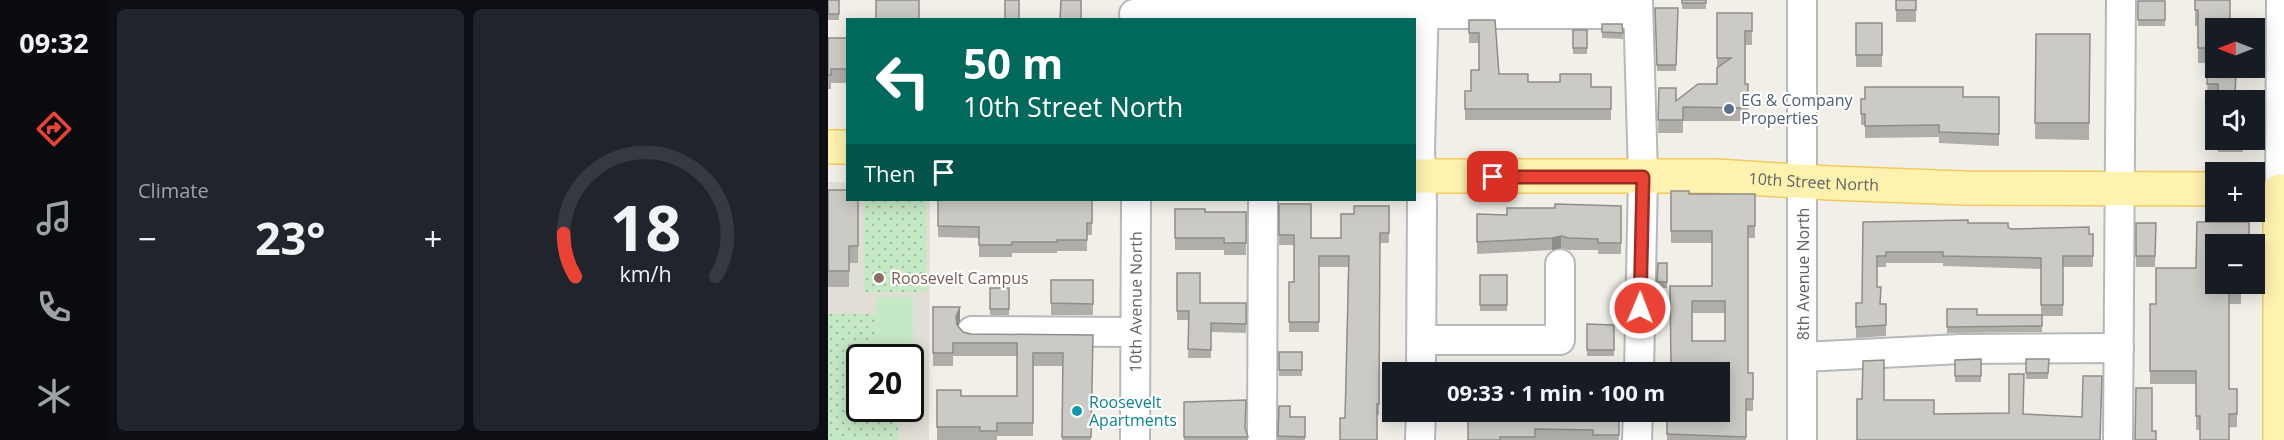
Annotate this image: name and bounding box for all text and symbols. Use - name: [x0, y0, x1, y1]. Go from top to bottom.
- north arrow: [2205, 18, 2265, 78]
- map controls: [2205, 18, 2265, 294]
- text: 09:32: [19, 24, 89, 61]
- text: 50 m: [963, 34, 1063, 91]
- icon: left: [864, 42, 942, 120]
- text: 10th Street North: [963, 88, 1183, 125]
- place label: EG & Company Properties: [1741, 89, 1854, 129]
- button: sound: [2205, 90, 2265, 150]
- marker: EG & Company Properties: [1722, 102, 1736, 116]
- icon: directions: [33, 108, 75, 150]
- pin: [1467, 151, 1518, 202]
- icon: arrive: [927, 156, 960, 189]
- text: Then: [864, 158, 915, 188]
- icon: arrive: [1476, 160, 1509, 193]
- button: +: [2205, 162, 2265, 222]
- street label: 10th Street North: [1748, 167, 1879, 196]
- text: Climate: [138, 177, 209, 204]
- text: 18: [610, 184, 681, 269]
- icon: music: [33, 197, 75, 239]
- text: 23°: [255, 207, 326, 268]
- street label: 8th Avenue North: [1792, 208, 1814, 340]
- text: −: [138, 216, 157, 261]
- text: +: [424, 216, 442, 261]
- street label: 10th Avenue North: [1124, 231, 1147, 373]
- button: −: [2205, 234, 2265, 294]
- text: km/h: [620, 259, 672, 288]
- place label: Roosevelt Campus: [891, 267, 1029, 289]
- marker: Roosevelt Campus: [872, 271, 886, 285]
- position arrow: [1608, 276, 1672, 340]
- icon: phone: [33, 286, 75, 328]
- speed limit sign: 20: [846, 344, 924, 422]
- icon: climate: [33, 375, 75, 417]
- text: 09:33 · 1 min · 100 m: [1447, 377, 1665, 407]
- place label: Roosevelt Apartments: [1089, 391, 1177, 431]
- marker: Roosevelt Apartments: [1070, 404, 1084, 418]

